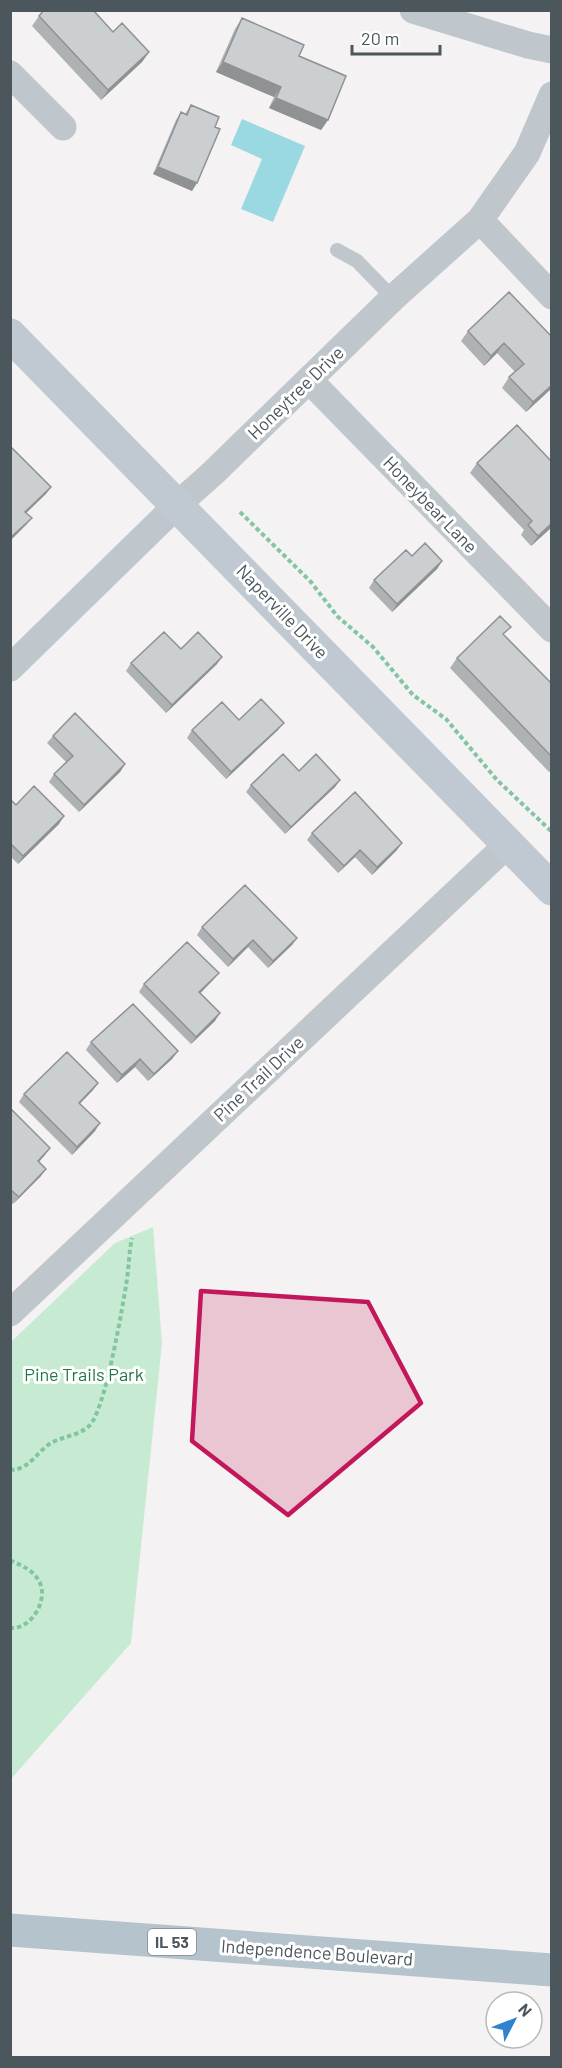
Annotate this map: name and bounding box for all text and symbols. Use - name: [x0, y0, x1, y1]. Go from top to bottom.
- scale bar: [352, 18, 440, 56]
- text: 20 m: [361, 27, 399, 49]
- street label: Honeytree Drive: [243, 341, 348, 444]
- street label: Honeybear Lane: [379, 451, 482, 557]
- street label: Naperville Drive: [232, 560, 333, 663]
- street label: Pine Trail Drive: [209, 1031, 308, 1126]
- park label: Pine Trails Park: [24, 1363, 144, 1385]
- road number: IL 53: [148, 1929, 196, 1955]
- street label: Independence Boulevard: [220, 1934, 414, 1970]
- north arrow: [484, 1990, 544, 2050]
- text: N: [515, 1999, 536, 2020]

